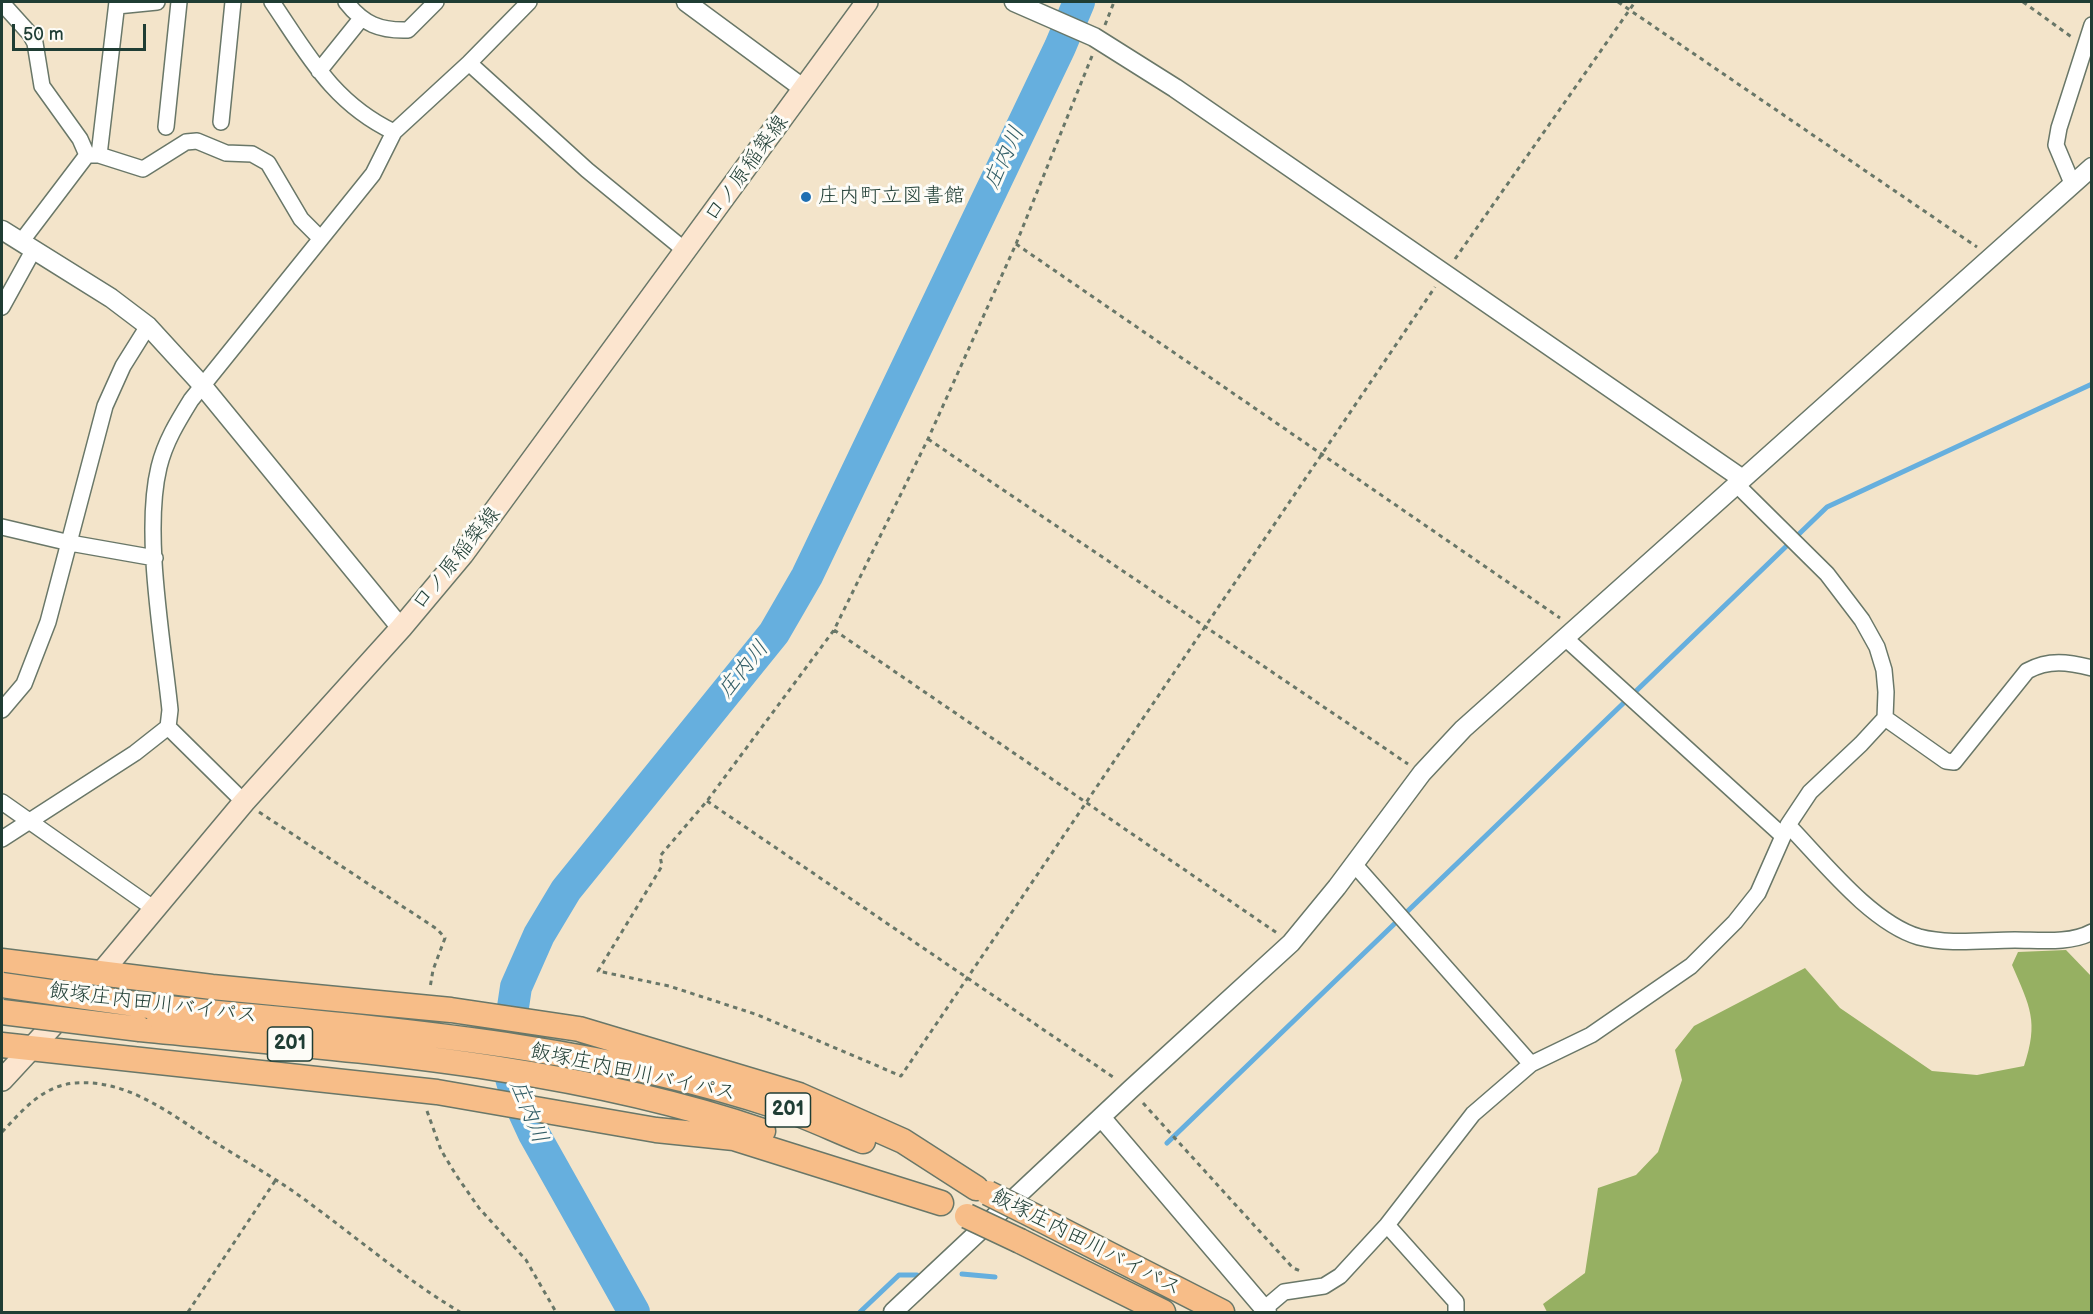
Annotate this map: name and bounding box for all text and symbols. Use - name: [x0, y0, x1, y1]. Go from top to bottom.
- scale bar: [15, 12, 148, 50]
- text: 50 m: [23, 24, 64, 45]
- street label: 口ノ原稲築線: [700, 111, 794, 227]
- water label: 庄内川: [979, 123, 1031, 193]
- place label: 庄内町立図書館: [818, 184, 965, 210]
- marker: 庄内町立図書館: [799, 190, 813, 204]
- street label: 口ノ原稲築線: [408, 502, 506, 616]
- water label: 庄内川: [713, 636, 775, 704]
- street label: 飯塚庄内田川バイパス: [47, 979, 259, 1029]
- road number: 201: [268, 1027, 312, 1061]
- street label: 飯塚庄内田川バイパス: [528, 1039, 738, 1107]
- water label: 庄内川: [503, 1076, 553, 1148]
- road number: 201: [766, 1093, 810, 1127]
- street label: 飯塚庄内田川バイパス: [987, 1184, 1185, 1302]

